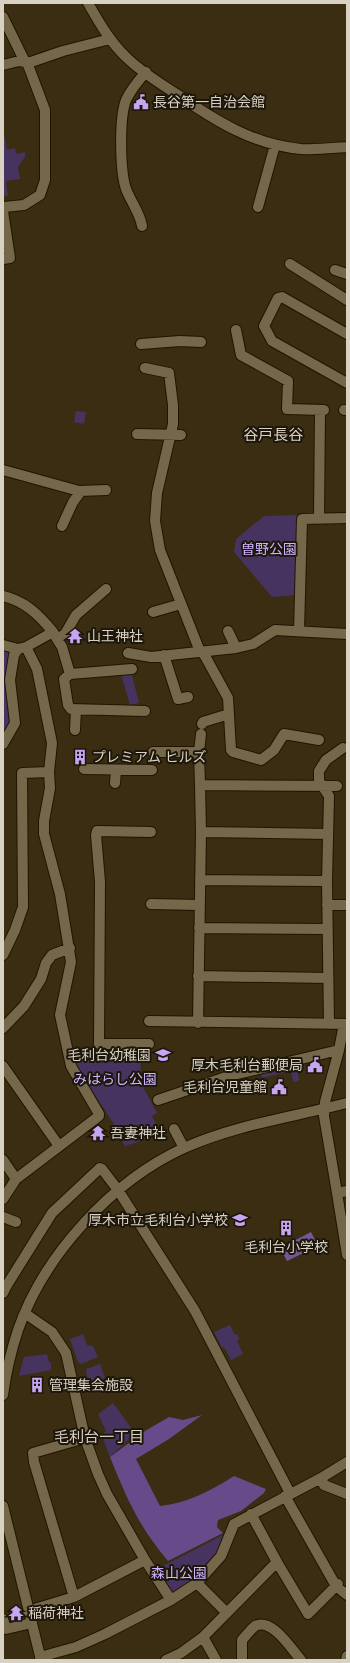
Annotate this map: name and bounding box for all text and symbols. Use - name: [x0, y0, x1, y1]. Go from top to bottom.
- public building icon: 長谷第一自治会館: [132, 93, 150, 111]
- place label: 長谷第一自治会館: [153, 94, 265, 111]
- district label: 谷戸長谷: [243, 426, 303, 444]
- park label: 曽野公園: [241, 541, 297, 558]
- temple icon: 山王神社: [66, 627, 84, 645]
- place label: 山王神社: [87, 628, 143, 645]
- building icon: プレミアム ヒルズ: [71, 748, 89, 766]
- place label: プレミアム ヒルズ: [92, 749, 206, 766]
- school or university icon: 毛利台幼稚園: [154, 1046, 172, 1064]
- place label: 毛利台幼稚園: [67, 1047, 151, 1064]
- public building icon: 厚木毛利台郵便局: [306, 1056, 324, 1074]
- place label: 厚木毛利台郵便局: [191, 1057, 303, 1074]
- park label: みはらし公園: [73, 1071, 157, 1088]
- public building icon: 毛利台児童館: [270, 1078, 288, 1096]
- place label: 毛利台児童館: [183, 1079, 267, 1096]
- temple icon: 吾妻神社: [89, 1124, 107, 1142]
- place label: 吾妻神社: [110, 1125, 166, 1142]
- school or university icon: 厚木市立毛利台小学校: [231, 1211, 249, 1229]
- place label: 厚木市立毛利台小学校: [88, 1212, 228, 1229]
- building icon: 毛利台小学校: [277, 1219, 295, 1237]
- place label: 毛利台小学校: [244, 1239, 328, 1256]
- building icon: 管理集会施設: [28, 1376, 46, 1394]
- place label: 管理集会施設: [49, 1377, 133, 1394]
- district label: 毛利台一丁目: [54, 1428, 144, 1446]
- park label: 森山公園: [151, 1565, 207, 1582]
- temple icon: 稲荷神社: [7, 1604, 25, 1622]
- place label: 稲荷神社: [28, 1605, 84, 1622]

